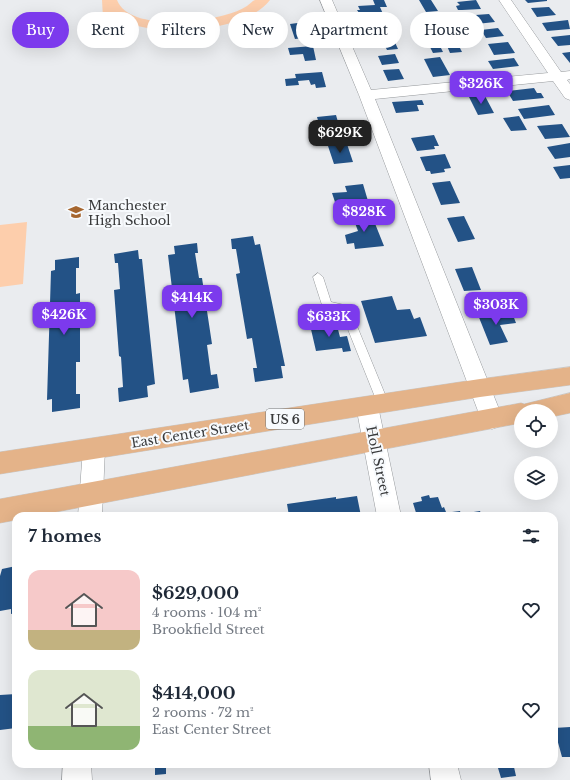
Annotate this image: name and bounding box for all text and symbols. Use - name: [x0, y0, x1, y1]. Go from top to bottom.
- chip: Buy: [12, 12, 69, 48]
- chip: Rent: [77, 12, 139, 48]
- chip: Filters: [147, 12, 220, 48]
- chip: New: [228, 12, 288, 48]
- chip: Apartment: [296, 12, 402, 48]
- chip: House: [410, 12, 484, 48]
- pin: $326K: [453, 71, 509, 105]
- text: $326K: [459, 75, 503, 92]
- pin: $629K: [312, 120, 368, 154]
- text: $629K: [317, 124, 363, 141]
- place label: Manchester High School: [88, 197, 170, 229]
- pin: $828K: [336, 199, 392, 233]
- school or university icon: Manchester High School: [67, 203, 85, 221]
- text: $828K: [342, 203, 386, 220]
- pin: $414K: [164, 285, 220, 319]
- text: $414K: [171, 289, 213, 306]
- pin: $303K: [468, 292, 524, 326]
- text: $303K: [473, 296, 519, 313]
- pin: $426K: [36, 302, 92, 336]
- pin: $633K: [301, 304, 357, 338]
- text: $426K: [42, 306, 86, 323]
- text: $633K: [307, 308, 351, 325]
- map controls: [514, 404, 558, 500]
- button: locate: [514, 404, 558, 448]
- road number: US 6: [266, 409, 304, 429]
- street label: East Center Street: [130, 416, 250, 452]
- street label: Holl Street: [362, 424, 394, 498]
- button: layers: [514, 456, 558, 500]
- icon: filters: [520, 525, 542, 547]
- text: 7 homes: [28, 526, 101, 547]
- text: $629,000: [152, 583, 239, 604]
- icon: home: [60, 586, 108, 634]
- icon: heart: [520, 599, 542, 621]
- text: 4 rooms · 104 m²: [152, 604, 262, 621]
- text: Brookfield Street: [152, 621, 265, 638]
- text: $414,000: [152, 683, 236, 704]
- icon: home: [60, 686, 108, 734]
- icon: heart: [520, 699, 542, 721]
- text: 2 rooms · 72 m²: [152, 704, 254, 721]
- text: East Center Street: [152, 721, 271, 738]

